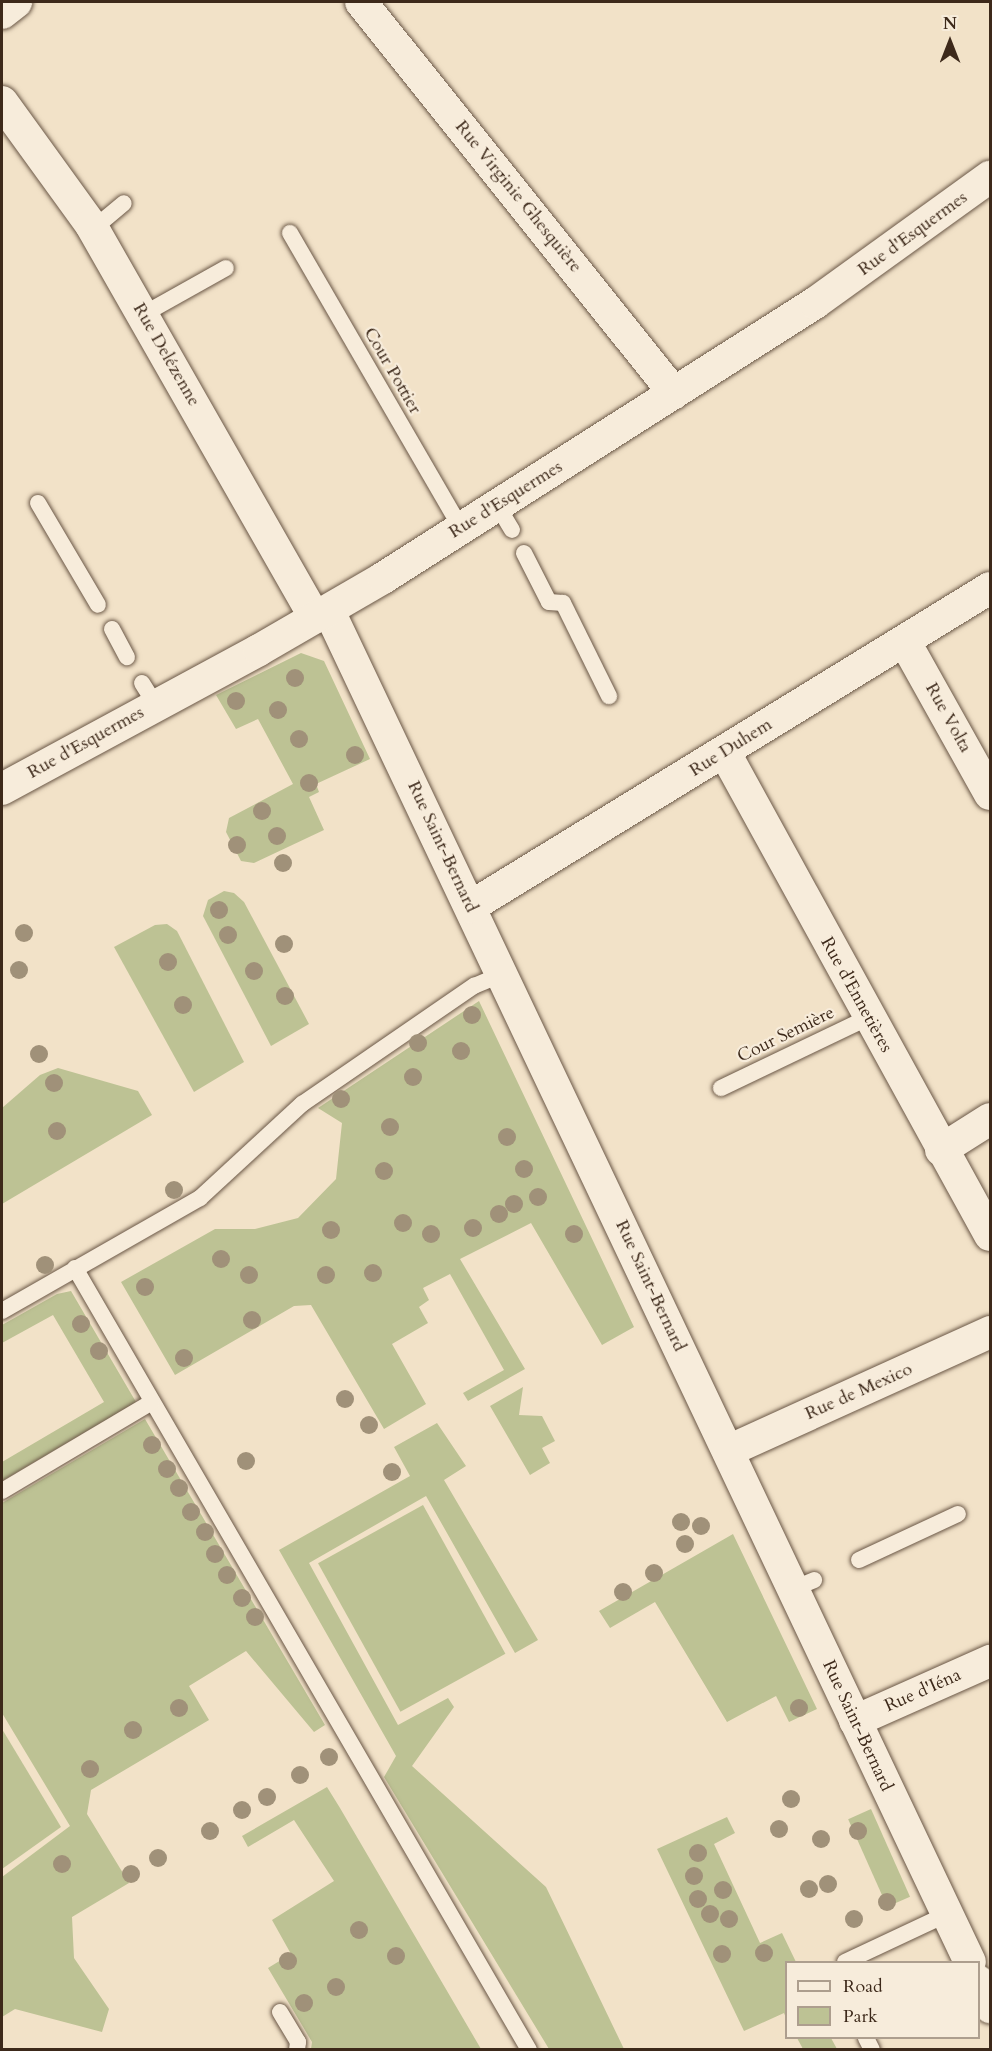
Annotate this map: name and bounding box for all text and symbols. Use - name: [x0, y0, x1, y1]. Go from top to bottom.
- north arrow: [920, 12, 980, 72]
- text: N: [943, 13, 957, 35]
- street label: Rue Virginie Ghesquière: [450, 117, 586, 277]
- street label: Rue d'Esquermes: [854, 187, 972, 281]
- street label: Rue Delézenne: [128, 299, 204, 411]
- street label: Cour Pottier: [359, 324, 425, 418]
- street label: Rue d'Esquermes: [445, 456, 567, 544]
- street label: Rue Volta: [920, 679, 976, 757]
- street label: Rue d'Esquermes: [24, 702, 148, 784]
- street label: Rue Duhem: [686, 714, 776, 782]
- street label: Rue Saint-Bernard: [402, 778, 482, 916]
- street label: Rue d'Ennetières: [815, 934, 897, 1056]
- street label: Cour Semière: [734, 1002, 838, 1068]
- street label: Rue Saint-Bernard: [610, 1217, 690, 1355]
- street label: Rue de Mexico: [802, 1359, 916, 1425]
- street label: Rue Saint-Bernard: [817, 1657, 897, 1795]
- street label: Rue d'Iéna: [881, 1665, 965, 1717]
- legend: [785, 1961, 980, 2039]
- text: Road: [843, 1974, 883, 1999]
- text: Park: [843, 2004, 878, 2029]

